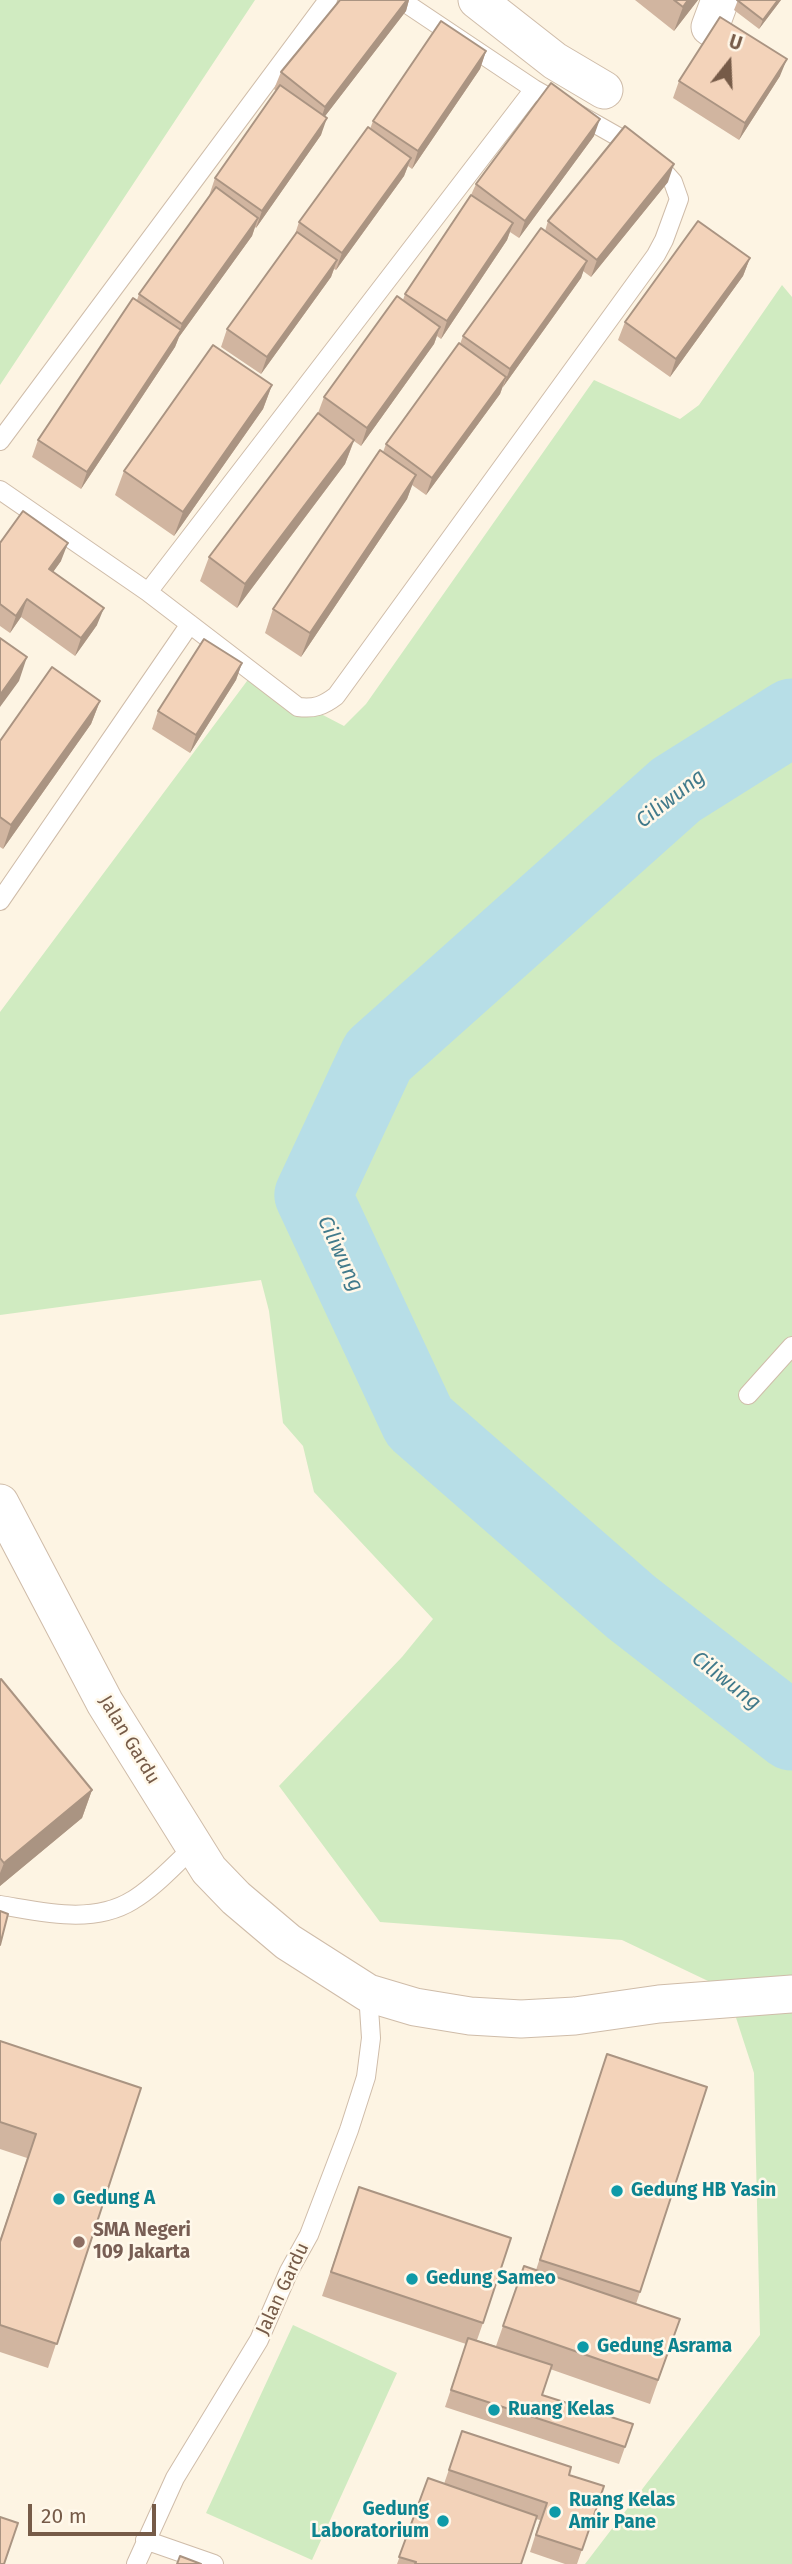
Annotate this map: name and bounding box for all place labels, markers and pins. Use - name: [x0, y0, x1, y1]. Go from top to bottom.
- place label: Gedung HB Yasin: [631, 2180, 776, 2202]
- marker: Gedung HB Yasin: [609, 2183, 625, 2199]
- place label: Gedung A: [73, 2188, 155, 2210]
- marker: Gedung A: [51, 2191, 67, 2207]
- place label: SMA Negeri 109 Jakarta: [93, 2220, 191, 2264]
- marker: SMA Negeri 109 Jakarta: [71, 2234, 87, 2250]
- place label: Gedung Sameo: [426, 2268, 556, 2290]
- marker: Gedung Sameo: [404, 2271, 420, 2287]
- place label: Gedung Asrama: [597, 2336, 732, 2358]
- marker: Gedung Asrama: [575, 2339, 591, 2355]
- place label: Ruang Kelas: [508, 2399, 614, 2421]
- marker: Ruang Kelas: [486, 2402, 502, 2418]
- place label: Ruang Kelas Amir Pane: [569, 2490, 675, 2534]
- place label: Gedung Laboratorium: [311, 2499, 429, 2543]
- marker: Ruang Kelas Amir Pane: [547, 2504, 563, 2520]
- marker: Gedung Laboratorium: [435, 2513, 451, 2529]

